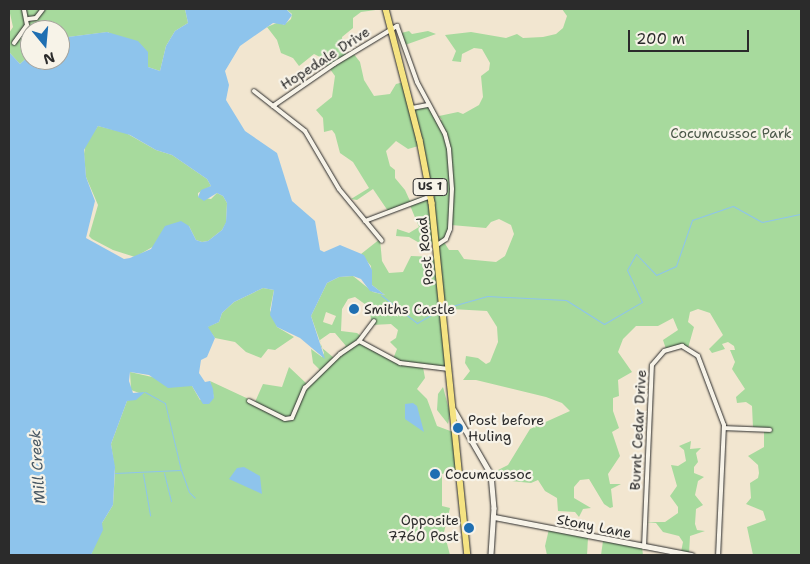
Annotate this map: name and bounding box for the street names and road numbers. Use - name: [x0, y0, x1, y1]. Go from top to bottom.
- street label: Hopedale Drive: [277, 23, 373, 93]
- road number: US 1: [412, 178, 448, 196]
- street label: Post Road: [413, 216, 437, 286]
- street label: Burnt Cedar Drive: [626, 369, 650, 491]
- street label: Stony Lane: [555, 511, 633, 541]

